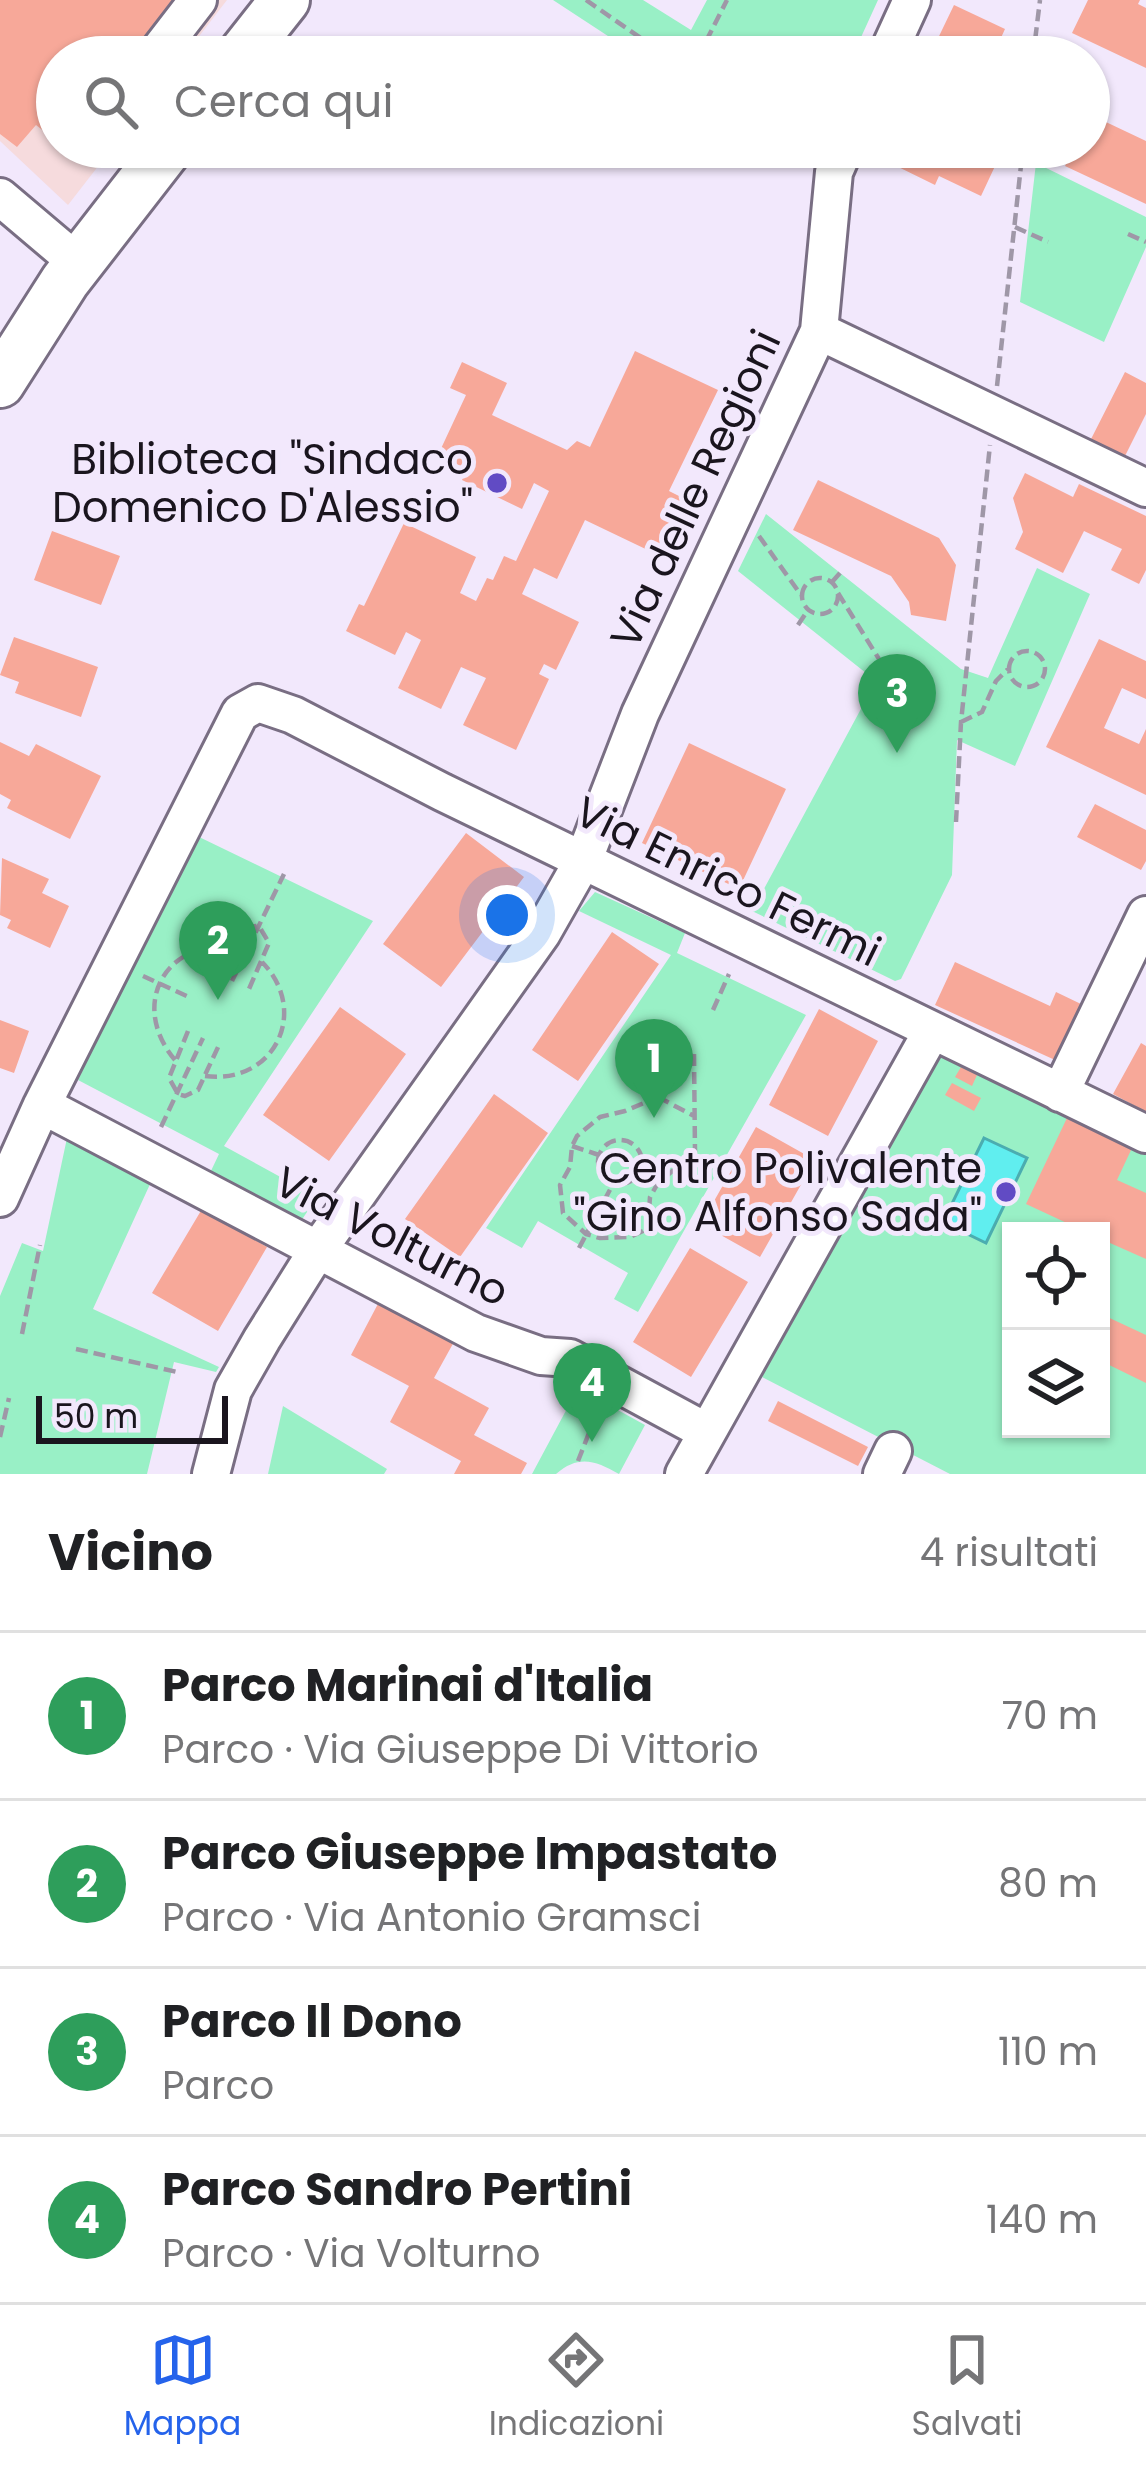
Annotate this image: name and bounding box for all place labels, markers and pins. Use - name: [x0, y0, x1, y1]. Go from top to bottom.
- place label: Biblioteca "Sindaco Domenico D'Alessio": [52, 430, 473, 537]
- marker: Biblioteca "Sindaco Domenico D'Alessio": [484, 470, 510, 496]
- pin: 3: [858, 654, 936, 753]
- pin: 2: [179, 901, 257, 1000]
- pin: 1: [615, 1019, 693, 1118]
- place label: Centro Polivalente "Gino Alfonso Sada": [573, 1139, 982, 1246]
- marker: Centro Polivalente "Gino Alfonso Sada": [993, 1179, 1019, 1205]
- pin: 4: [553, 1343, 631, 1442]

